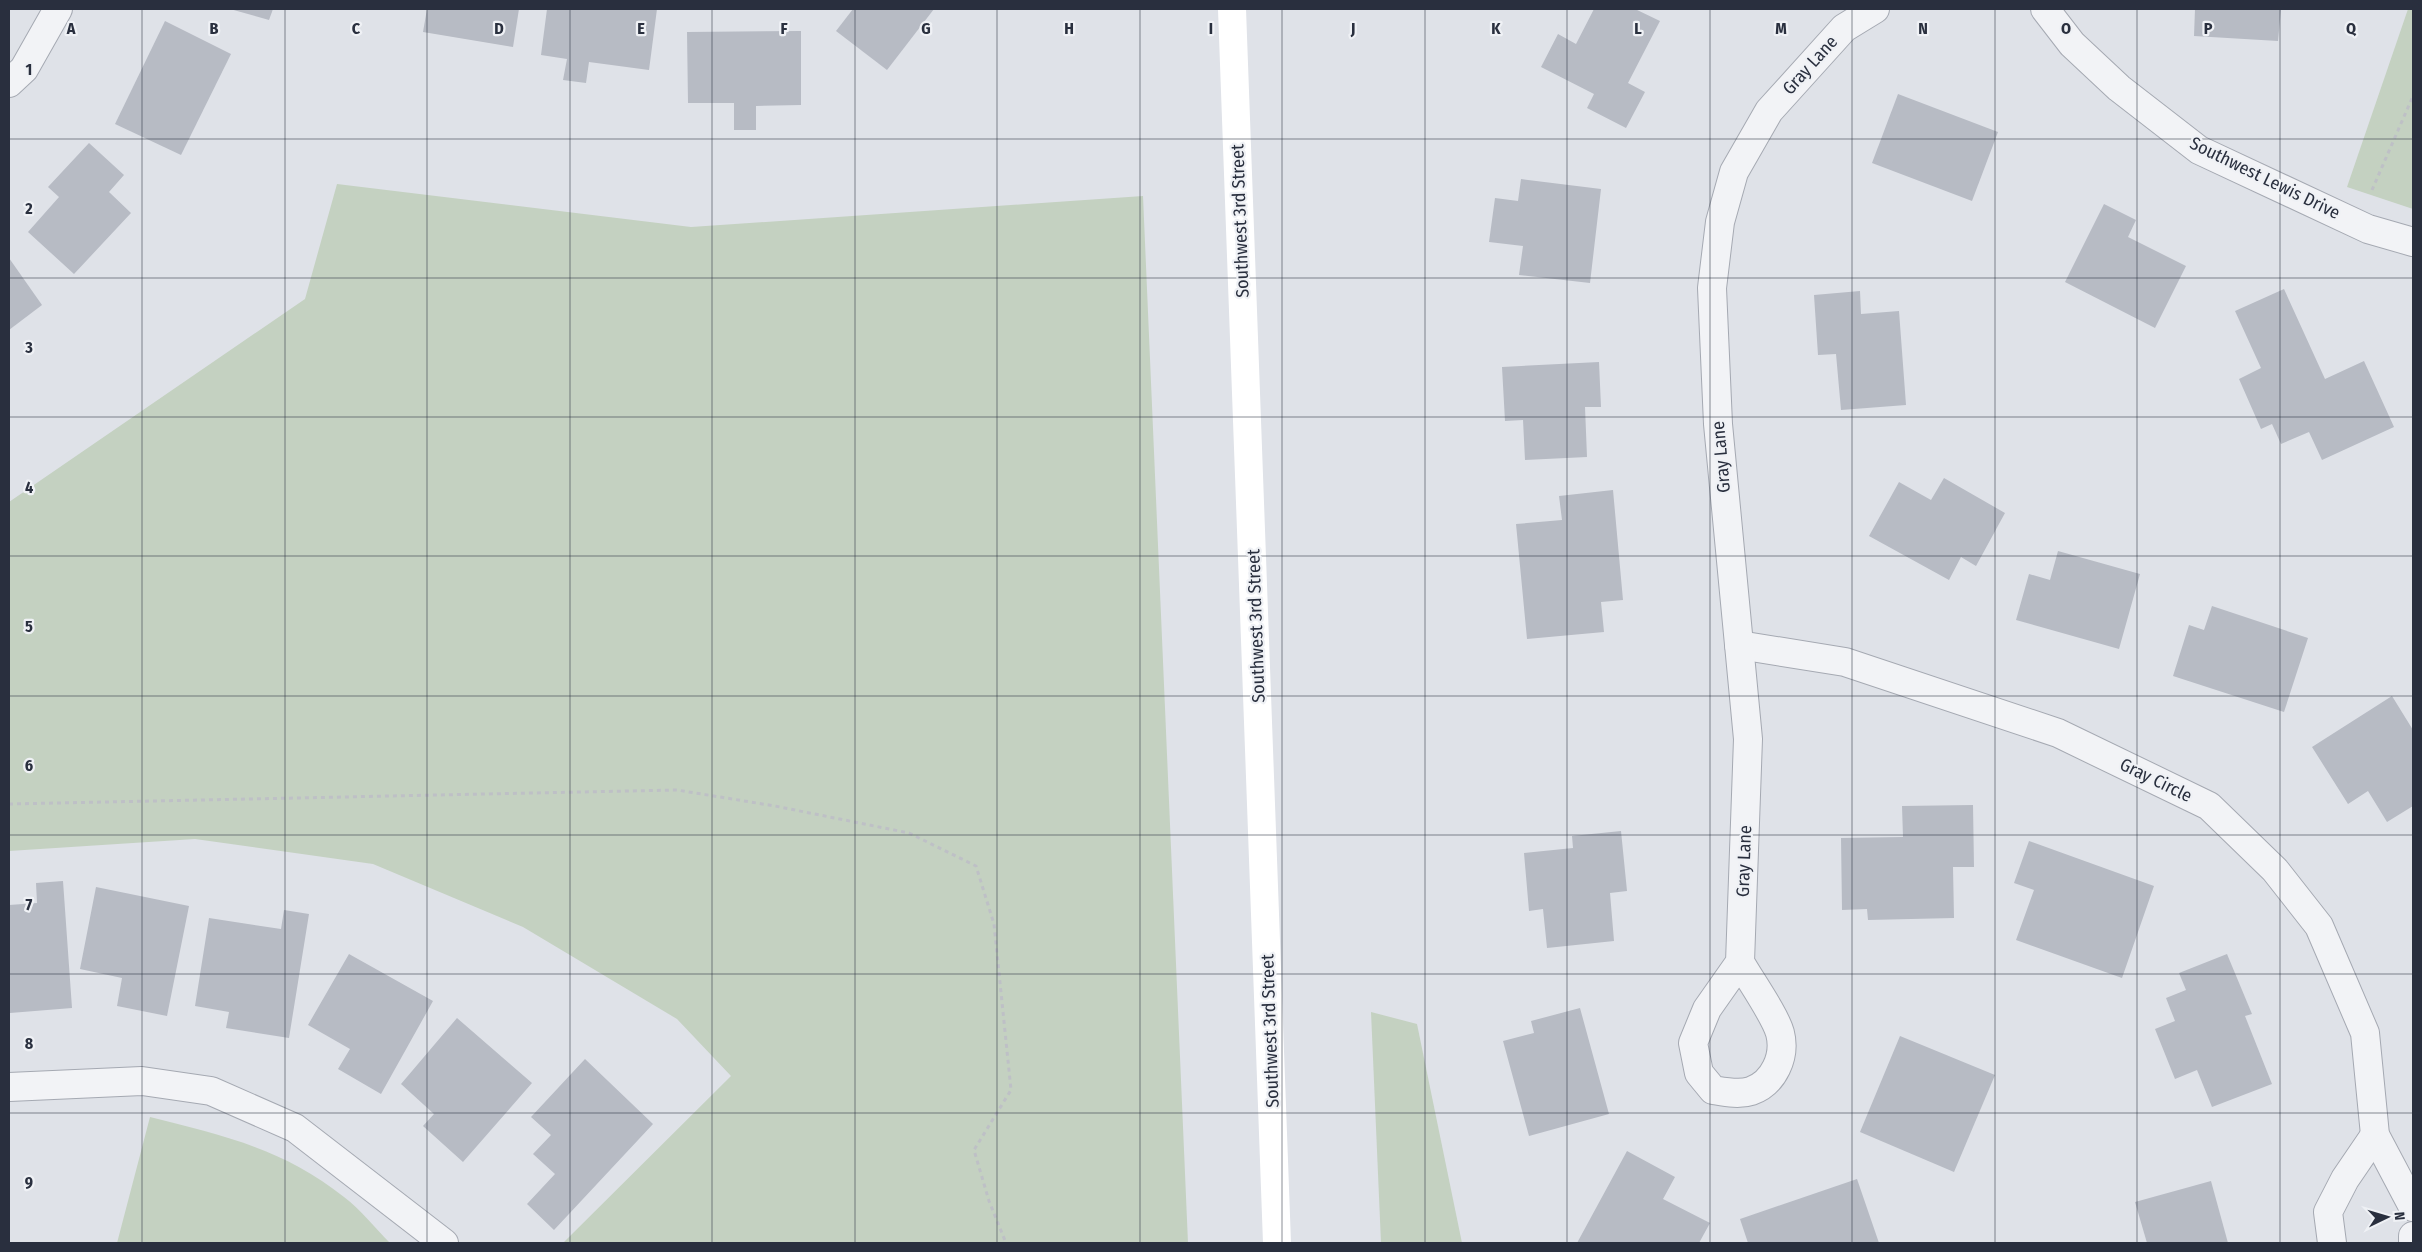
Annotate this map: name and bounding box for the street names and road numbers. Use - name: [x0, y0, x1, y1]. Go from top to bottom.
- street label: Gray Lane: [1778, 31, 1842, 99]
- street label: Southwest Lewis Drive: [2186, 132, 2344, 224]
- street label: Southwest 3rd Street: [1226, 144, 1254, 298]
- street label: Gray Lane: [1707, 420, 1735, 494]
- street label: Southwest 3rd Street: [1242, 549, 1270, 703]
- street label: Gray Circle: [2116, 753, 2196, 807]
- street label: Gray Lane: [1732, 825, 1756, 897]
- street label: Southwest 3rd Street: [1256, 954, 1284, 1108]

